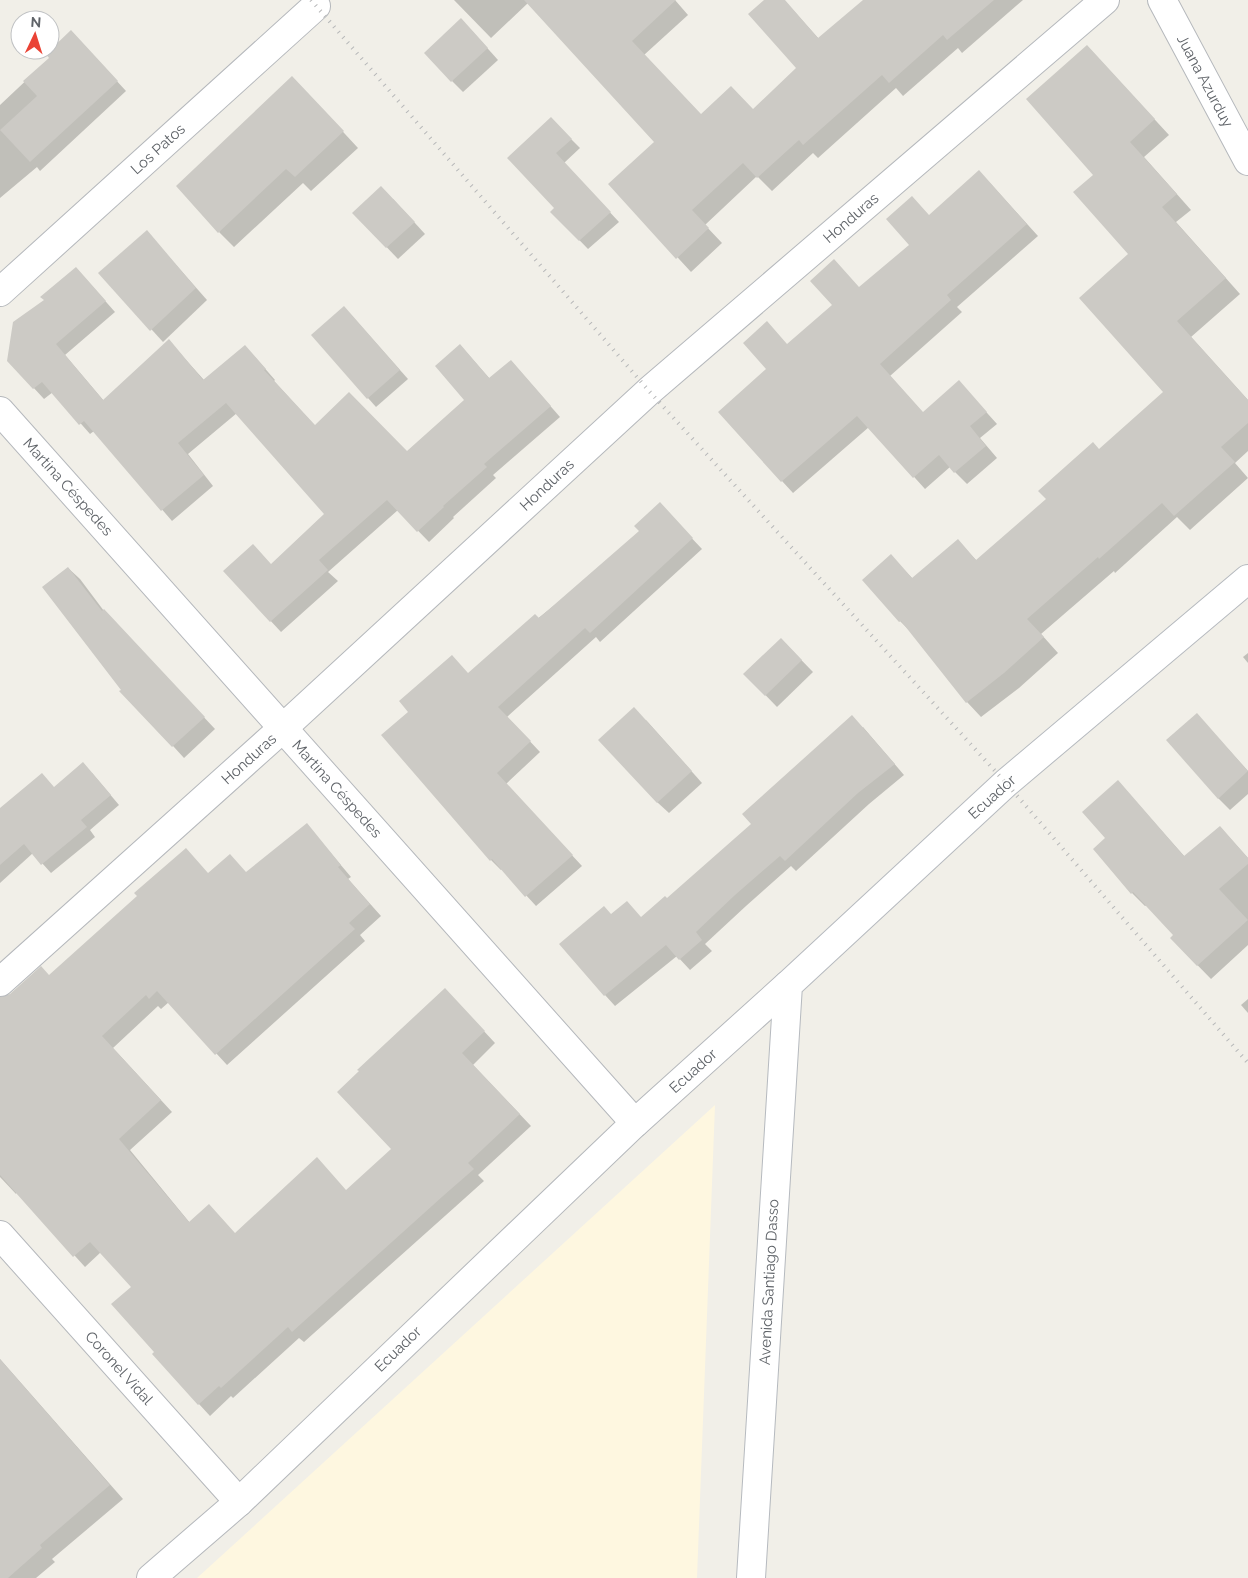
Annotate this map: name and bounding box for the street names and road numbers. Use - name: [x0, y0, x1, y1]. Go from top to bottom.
- street label: Juana Azurduy: [1173, 32, 1237, 130]
- street label: Los Patos: [127, 120, 189, 178]
- street label: Honduras: [820, 189, 882, 247]
- street label: Martina Céspedes: [19, 434, 117, 540]
- street label: Honduras: [516, 455, 578, 515]
- street label: Honduras: [218, 730, 280, 788]
- street label: Martina Céspedes: [288, 736, 386, 842]
- street label: Ecuador: [965, 771, 1020, 823]
- street label: Ecuador: [666, 1045, 721, 1097]
- street label: Avenida Santiago Dasso: [756, 1198, 782, 1365]
- street label: Ecuador: [371, 1322, 426, 1376]
- street label: Coronel Vidal: [81, 1328, 157, 1409]

